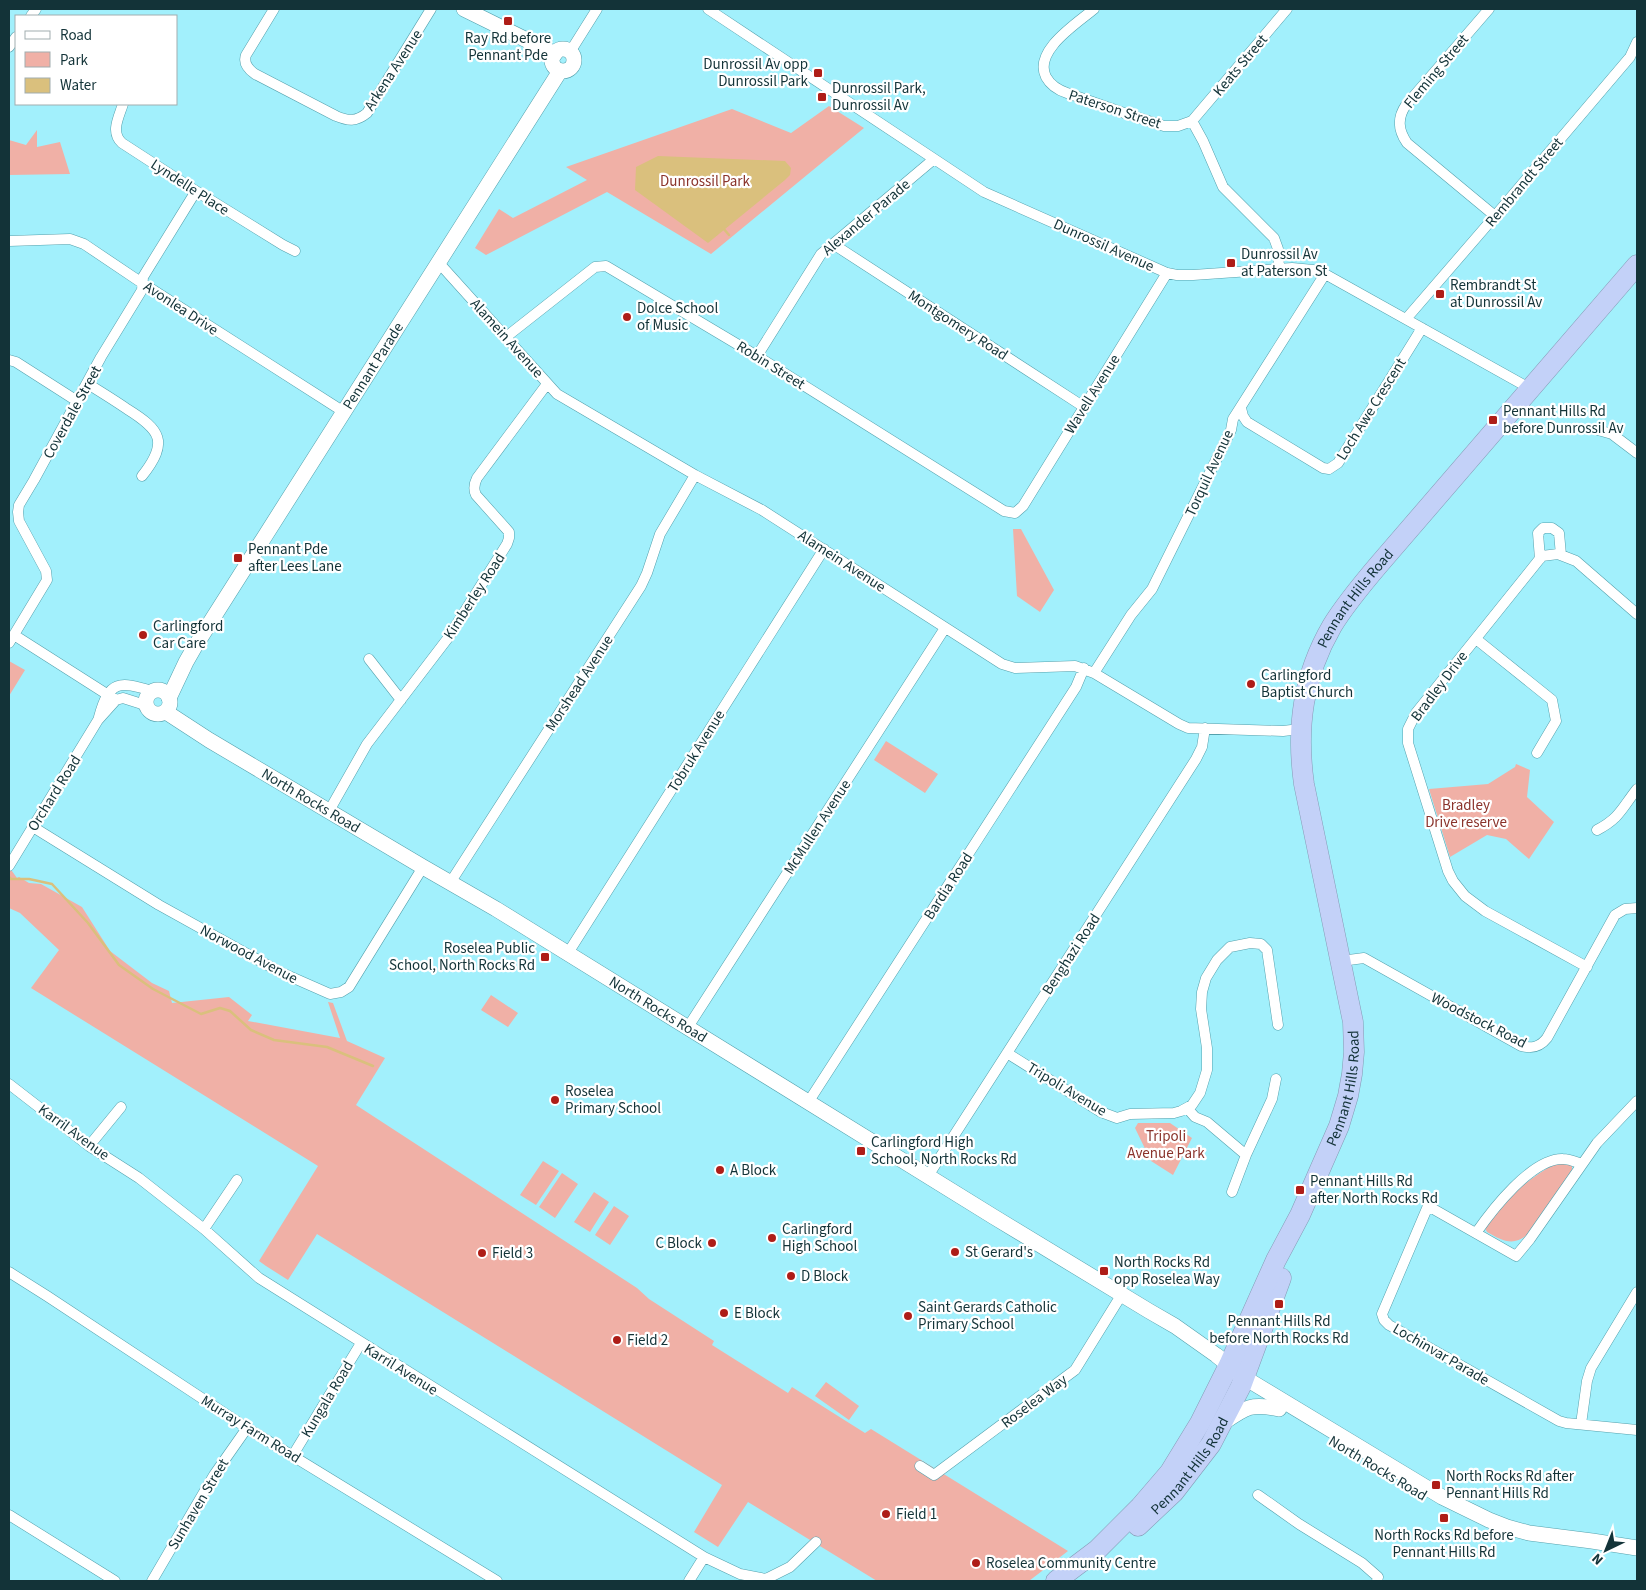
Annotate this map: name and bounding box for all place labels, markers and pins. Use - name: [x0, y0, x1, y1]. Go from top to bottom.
- marker: Ray Rd before Pennant Pde: [502, 15, 514, 27]
- place label: Ray Rd before Pennant Pde: [465, 28, 551, 66]
- place label: Dunrossil Av opp Dunrossil Park: [703, 54, 809, 92]
- marker: Dunrossil Av opp Dunrossil Park: [812, 67, 824, 79]
- place label: Dunrossil Park, Dunrossil Av: [832, 78, 926, 116]
- marker: Dunrossil Park, Dunrossil Av: [816, 91, 828, 103]
- place label: Dunrossil Av at Paterson St: [1241, 244, 1327, 282]
- marker: Dunrossil Av at Paterson St: [1225, 257, 1237, 269]
- place label: Rembrandt St at Dunrossil Av: [1450, 275, 1542, 313]
- marker: Rembrandt St at Dunrossil Av: [1434, 288, 1446, 300]
- place label: Dolce School of Music: [637, 298, 718, 336]
- marker: Dolce School of Music: [621, 311, 633, 323]
- place label: Pennant Hills Rd before Dunrossil Av: [1503, 401, 1623, 439]
- marker: Pennant Hills Rd before Dunrossil Av: [1487, 414, 1499, 426]
- place label: Pennant Pde after Lees Lane: [248, 539, 342, 577]
- marker: Pennant Pde after Lees Lane: [232, 552, 244, 564]
- place label: Carlingford Car Care: [153, 616, 223, 654]
- marker: Carlingford Car Care: [137, 629, 149, 641]
- place label: Carlingford Baptist Church: [1261, 665, 1353, 703]
- marker: Carlingford Baptist Church: [1245, 678, 1257, 690]
- place label: Roselea Public School, North Rocks Rd: [389, 938, 535, 976]
- marker: Roselea Public School, North Rocks Rd: [539, 951, 551, 963]
- place label: Roselea Primary School: [565, 1081, 661, 1119]
- marker: Roselea Primary School: [549, 1094, 561, 1106]
- place label: Carlingford High School, North Rocks Rd: [871, 1132, 1017, 1170]
- marker: Carlingford High School, North Rocks Rd: [855, 1145, 867, 1157]
- place label: A Block: [730, 1160, 777, 1181]
- marker: A Block: [714, 1164, 726, 1176]
- place label: Pennant Hills Rd after North Rocks Rd: [1310, 1171, 1438, 1209]
- marker: Pennant Hills Rd after North Rocks Rd: [1294, 1184, 1306, 1196]
- place label: Carlingford High School: [782, 1219, 857, 1257]
- marker: Carlingford High School: [766, 1232, 778, 1244]
- place label: C Block: [655, 1233, 703, 1254]
- marker: C Block: [706, 1237, 718, 1249]
- place label: St Gerard's: [965, 1242, 1033, 1263]
- place label: Field 3: [492, 1243, 533, 1264]
- marker: St Gerard's: [949, 1246, 961, 1258]
- marker: Field 3: [476, 1247, 488, 1259]
- place label: North Rocks Rd opp Roselea Way: [1114, 1252, 1220, 1290]
- marker: North Rocks Rd opp Roselea Way: [1098, 1265, 1110, 1277]
- place label: D Block: [801, 1266, 849, 1287]
- marker: D Block: [785, 1270, 797, 1282]
- place label: Saint Gerards Catholic Primary School: [918, 1297, 1057, 1335]
- marker: Pennant Hills Rd before North Rocks Rd: [1273, 1298, 1285, 1310]
- place label: E Block: [734, 1303, 781, 1324]
- marker: E Block: [718, 1307, 730, 1319]
- marker: Saint Gerards Catholic Primary School: [902, 1310, 914, 1322]
- place label: Pennant Hills Rd before North Rocks Rd: [1209, 1311, 1349, 1349]
- place label: Field 2: [627, 1330, 668, 1351]
- marker: Field 2: [611, 1334, 623, 1346]
- place label: North Rocks Rd after Pennant Hills Rd: [1446, 1466, 1575, 1504]
- marker: North Rocks Rd after Pennant Hills Rd: [1430, 1479, 1442, 1491]
- place label: Field 1: [896, 1504, 937, 1525]
- marker: Field 1: [880, 1508, 892, 1520]
- marker: North Rocks Rd before Pennant Hills Rd: [1438, 1512, 1450, 1524]
- place label: North Rocks Rd before Pennant Hills Rd: [1374, 1525, 1514, 1563]
- place label: Roselea Community Centre: [986, 1553, 1156, 1574]
- marker: Roselea Community Centre: [970, 1557, 982, 1569]

